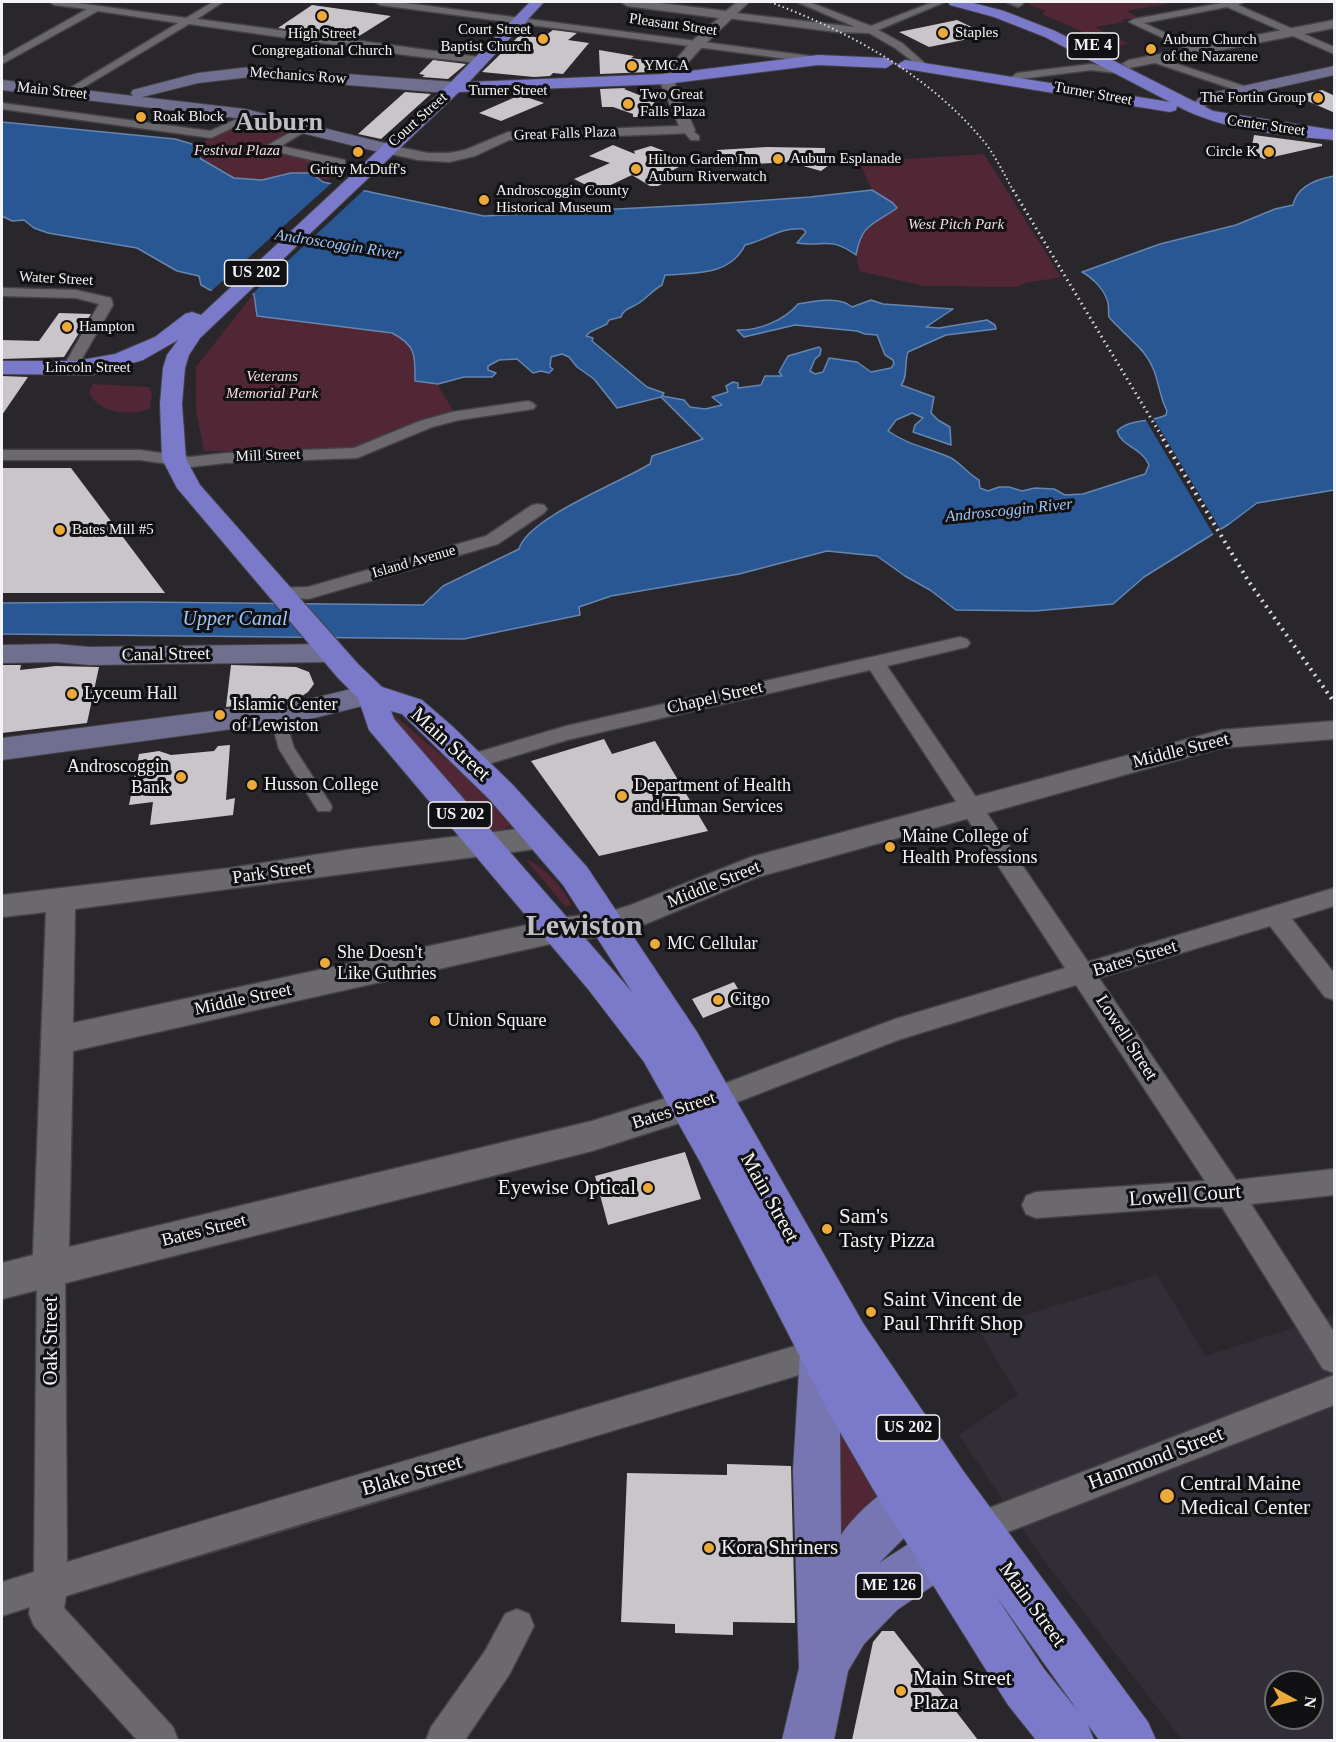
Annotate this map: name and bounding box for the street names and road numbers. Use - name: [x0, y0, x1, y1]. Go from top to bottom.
- street label: Pleasant Street: [628, 10, 718, 40]
- road number: ME 4: [1068, 33, 1118, 59]
- street label: Mechanics Row: [249, 64, 347, 88]
- street label: Main Street: [16, 78, 88, 104]
- street label: Turner Street: [1053, 78, 1133, 110]
- street label: Turner Street: [468, 82, 548, 100]
- street label: Court Street: [385, 89, 451, 151]
- street label: Center Street: [1226, 112, 1306, 140]
- street label: Great Falls Plaza: [513, 123, 617, 145]
- road number: US 202: [224, 260, 288, 286]
- street label: Water Street: [18, 268, 94, 290]
- street label: Lincoln Street: [45, 359, 131, 377]
- street label: Mill Street: [235, 446, 301, 466]
- street label: Island Avenue: [370, 542, 458, 582]
- street label: Canal Street: [122, 643, 210, 667]
- street label: Chapel Street: [665, 677, 765, 719]
- street label: Main Street: [405, 703, 495, 787]
- street label: Middle Street: [1131, 729, 1231, 773]
- road number: US 202: [428, 802, 492, 828]
- street label: Park Street: [231, 857, 313, 889]
- street label: Middle Street: [664, 857, 764, 913]
- street label: Bates Street: [1090, 936, 1180, 982]
- street label: Middle Street: [193, 979, 293, 1021]
- street label: Lowell Street: [1090, 991, 1162, 1085]
- street label: Bates Street: [630, 1087, 718, 1135]
- street label: Main Street: [734, 1149, 804, 1247]
- street label: Lowell Court: [1128, 1180, 1242, 1212]
- street label: Bates Street: [159, 1210, 249, 1252]
- street label: Oak Street: [38, 1296, 64, 1386]
- road number: US 202: [876, 1415, 940, 1441]
- street label: Hammond Street: [1085, 1422, 1227, 1496]
- street label: Blake Street: [359, 1450, 465, 1502]
- street label: Main Street: [993, 1558, 1071, 1652]
- road number: ME 126: [856, 1573, 922, 1599]

